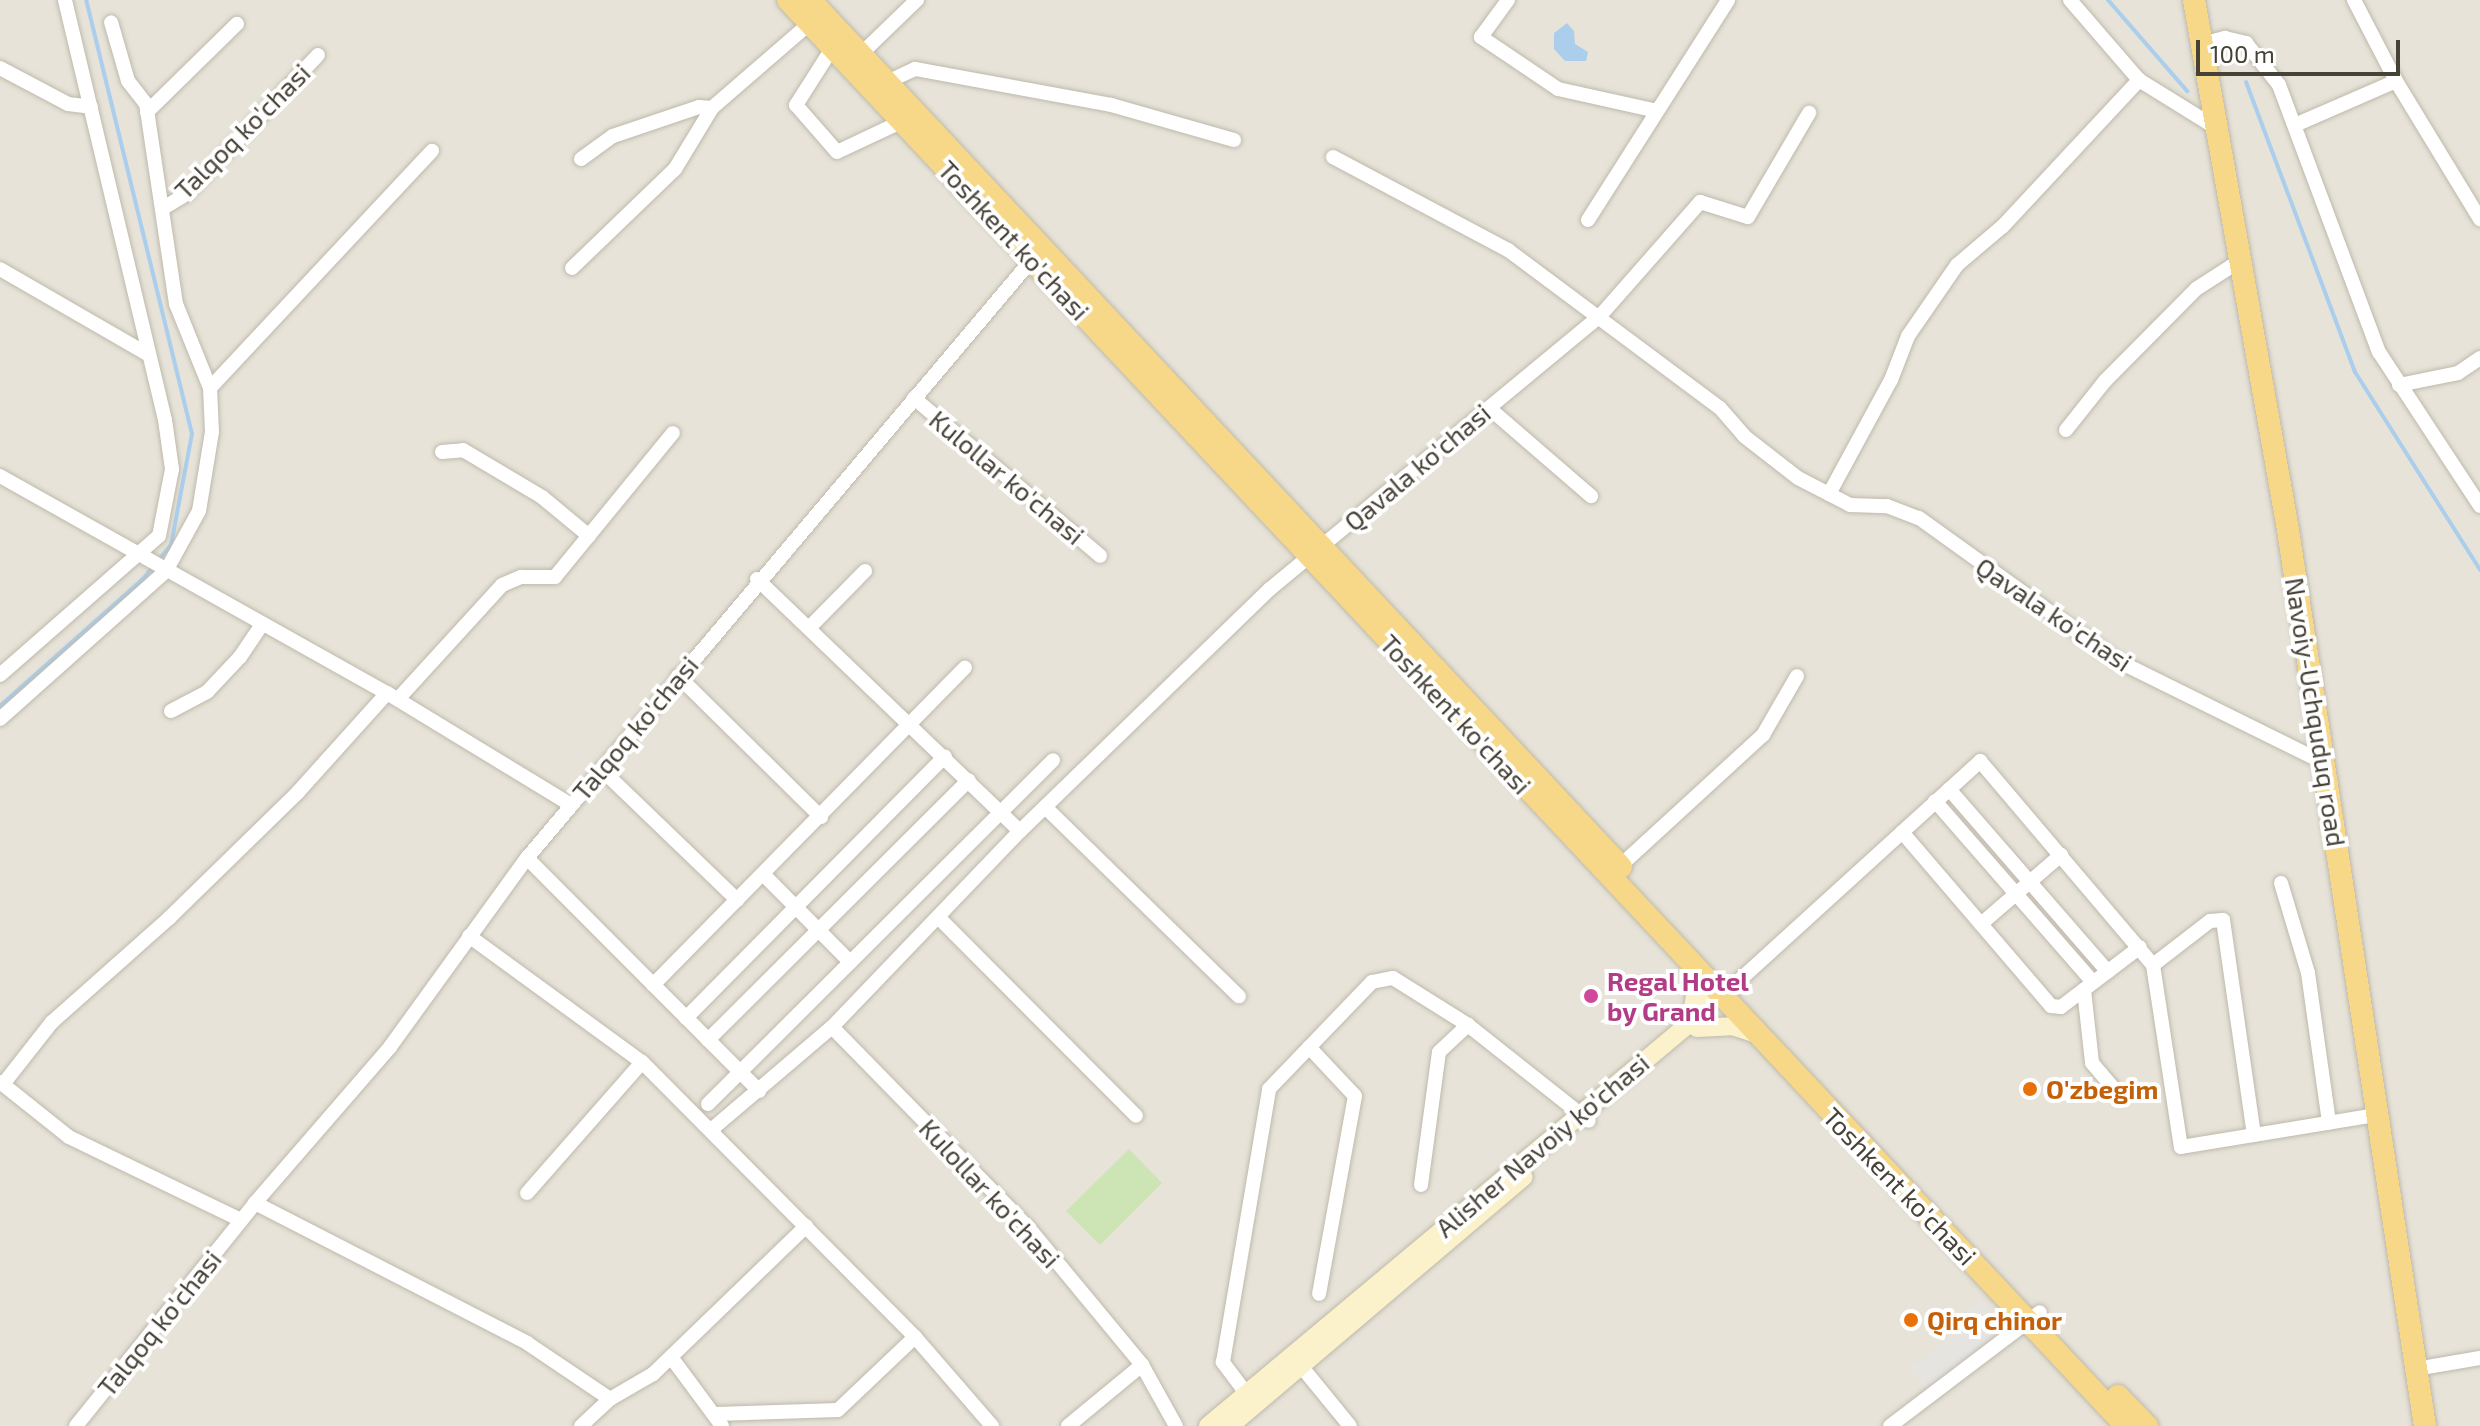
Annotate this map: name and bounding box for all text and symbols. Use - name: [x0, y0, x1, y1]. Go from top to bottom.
- scale bar: [2200, 24, 2404, 74]
- text: 100 m: [2210, 39, 2275, 68]
- street label: Talqoq ko'chasi: [168, 57, 316, 205]
- street label: Toshkent ko'chasi: [932, 154, 1096, 326]
- street label: Qavala ko'chasi: [1338, 397, 1496, 537]
- street label: Kulollar ko'chasi: [923, 403, 1091, 551]
- street label: Qavala ko'chasi: [1970, 550, 2138, 678]
- street label: Navoiy-Uchquduq road: [2279, 575, 2353, 849]
- street label: Toshkent ko'chasi: [1374, 628, 1538, 800]
- street label: Talqoq ko'chasi: [566, 650, 704, 806]
- place label: Regal Hotel by Grand: [1607, 965, 1749, 1026]
- marker: Regal Hotel by Grand: [1582, 987, 1600, 1005]
- street label: Alisher Navoiy ko'chasi: [1429, 1046, 1655, 1244]
- place label: O'zbegim: [2046, 1073, 2158, 1105]
- marker: O'zbegim: [2021, 1080, 2039, 1098]
- street label: Toshkent ko'chasi: [1817, 1101, 1983, 1271]
- street label: Kulollar ko'chasi: [913, 1112, 1067, 1274]
- street label: Talqoq ko'chasi: [91, 1244, 227, 1402]
- place label: Qirq chinor: [1927, 1304, 2062, 1336]
- marker: Qirq chinor: [1902, 1311, 1920, 1329]

